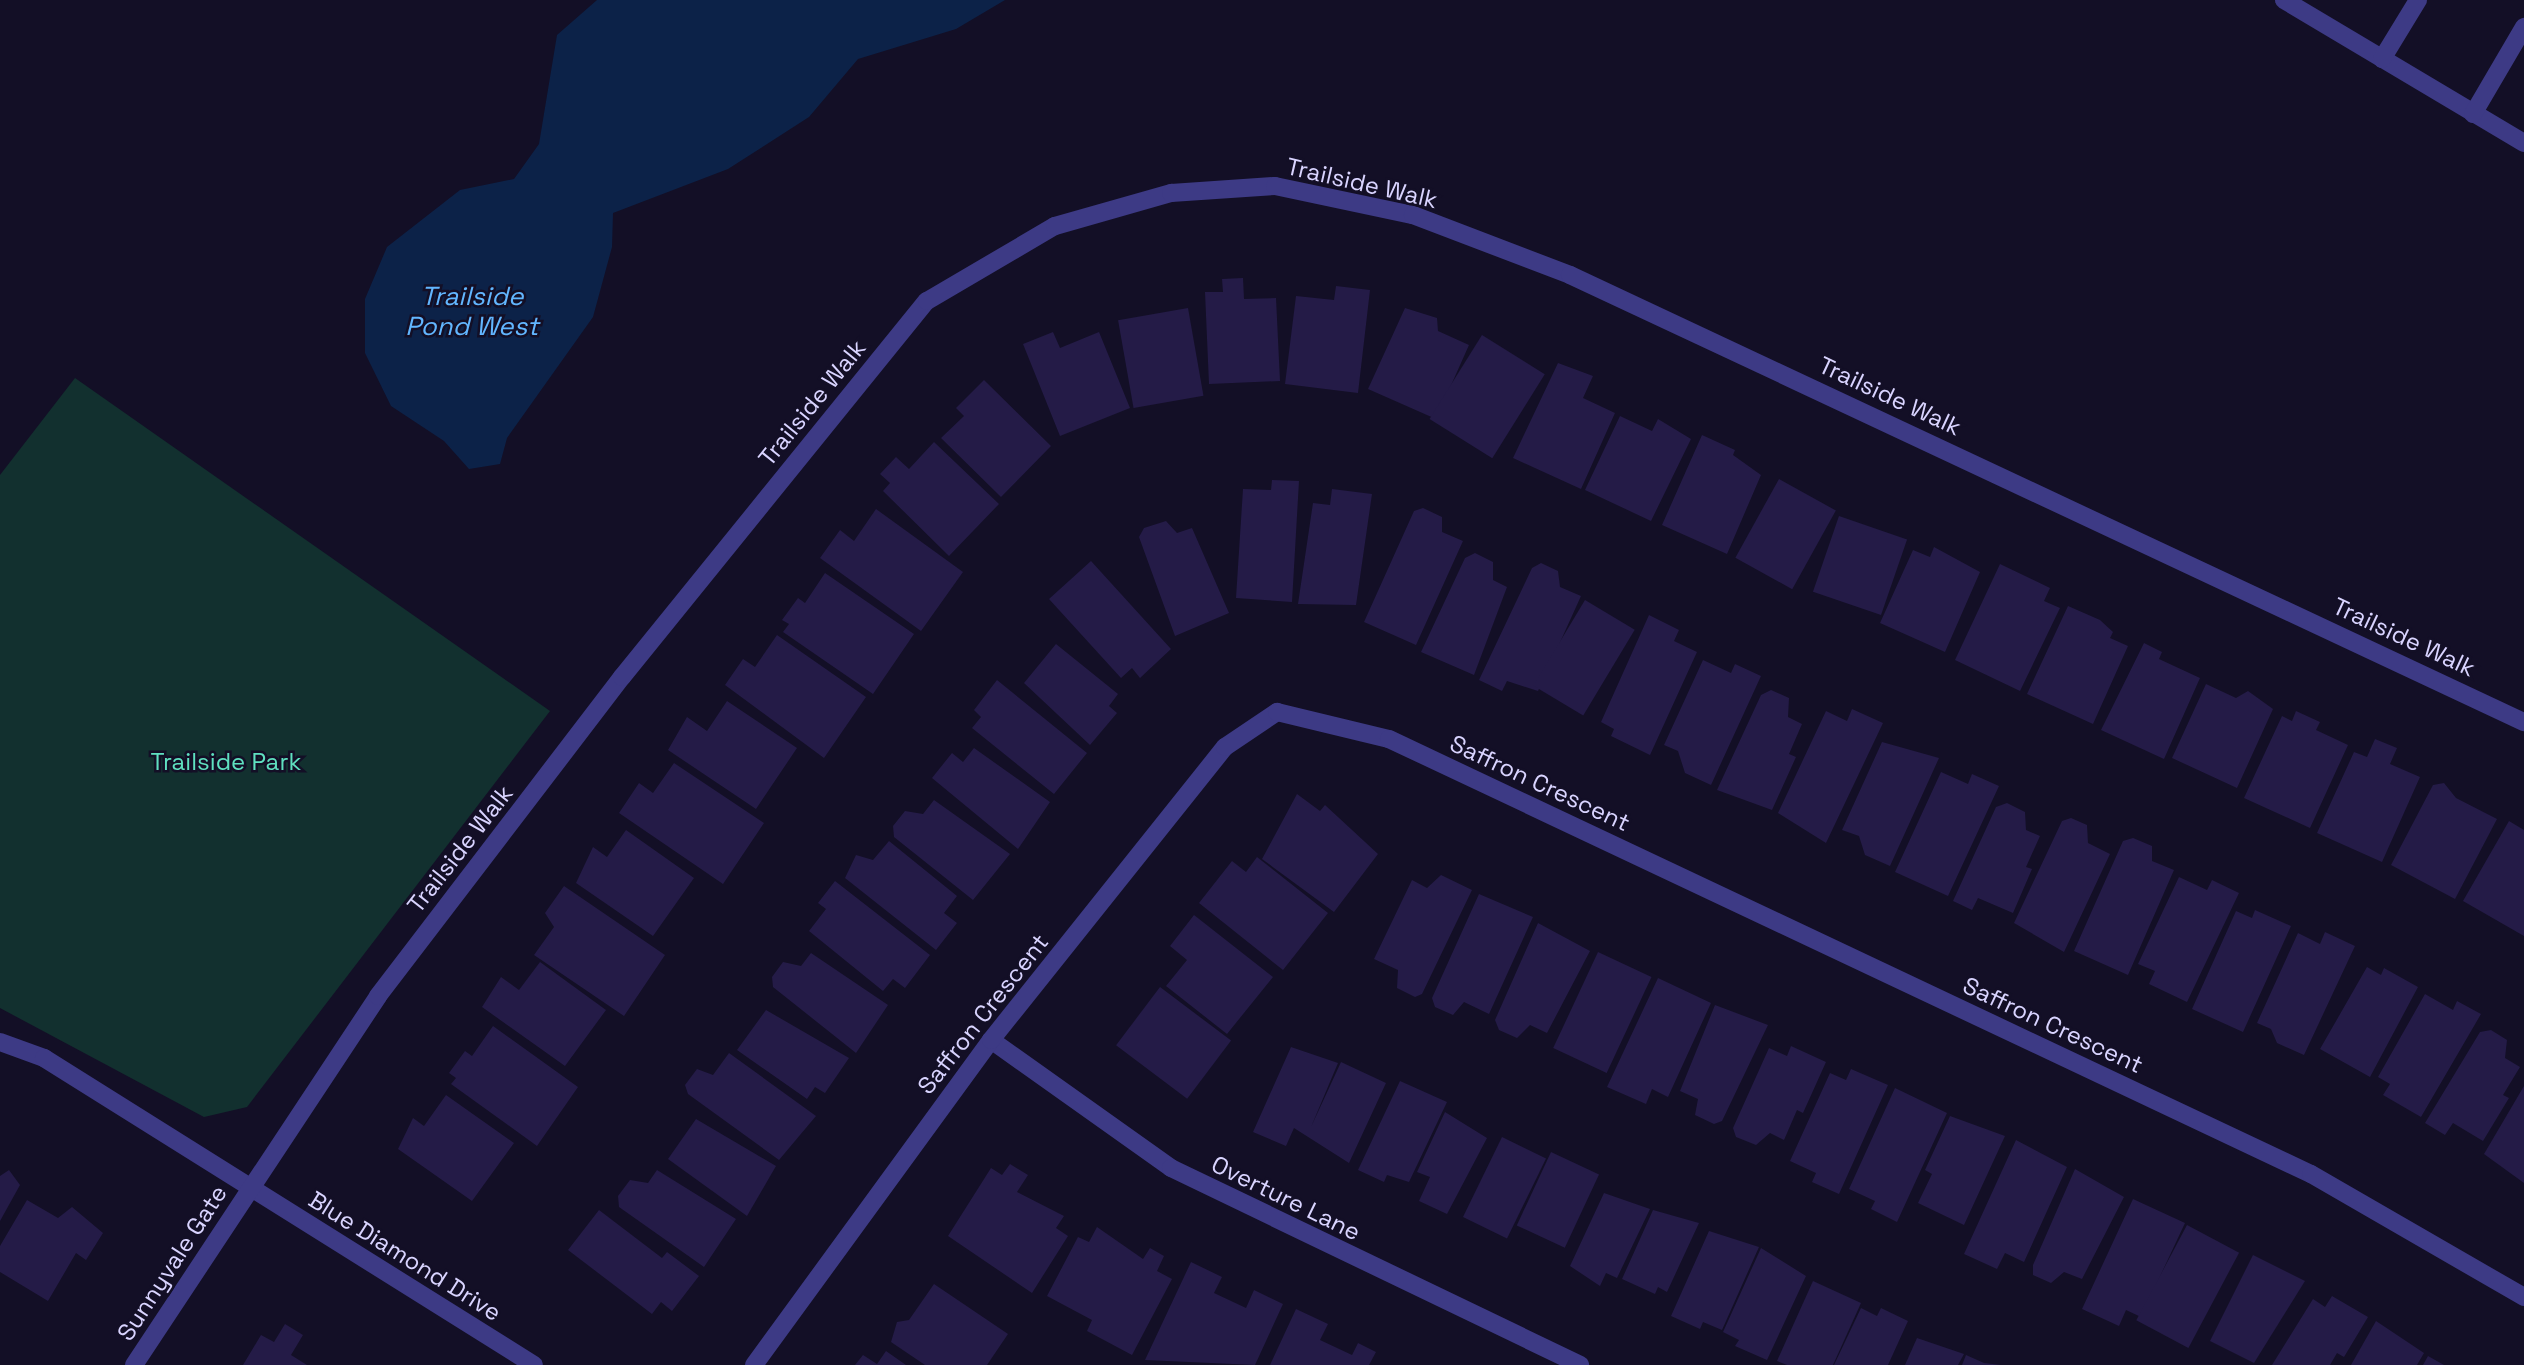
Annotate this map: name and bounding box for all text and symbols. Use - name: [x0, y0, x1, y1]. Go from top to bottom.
- street label: Trailside Walk: [1284, 152, 1440, 214]
- water label: Trailside Pond West: [405, 281, 539, 342]
- street label: Trailside Walk: [752, 334, 872, 472]
- street label: Trailside Walk: [1814, 350, 1966, 442]
- street label: Trailside Walk: [2328, 591, 2480, 683]
- street label: Saffron Crescent: [1445, 729, 1635, 837]
- park label: Trailside Park: [151, 748, 301, 776]
- street label: Trailside Walk: [401, 779, 519, 919]
- street label: Saffron Crescent: [912, 928, 1054, 1100]
- street label: Saffron Crescent: [1958, 971, 2148, 1079]
- street label: Overture Lane: [1207, 1149, 1365, 1247]
- street label: Sunnyvale Gate: [111, 1180, 233, 1346]
- street label: Blue Diamond Drive: [303, 1185, 507, 1327]

